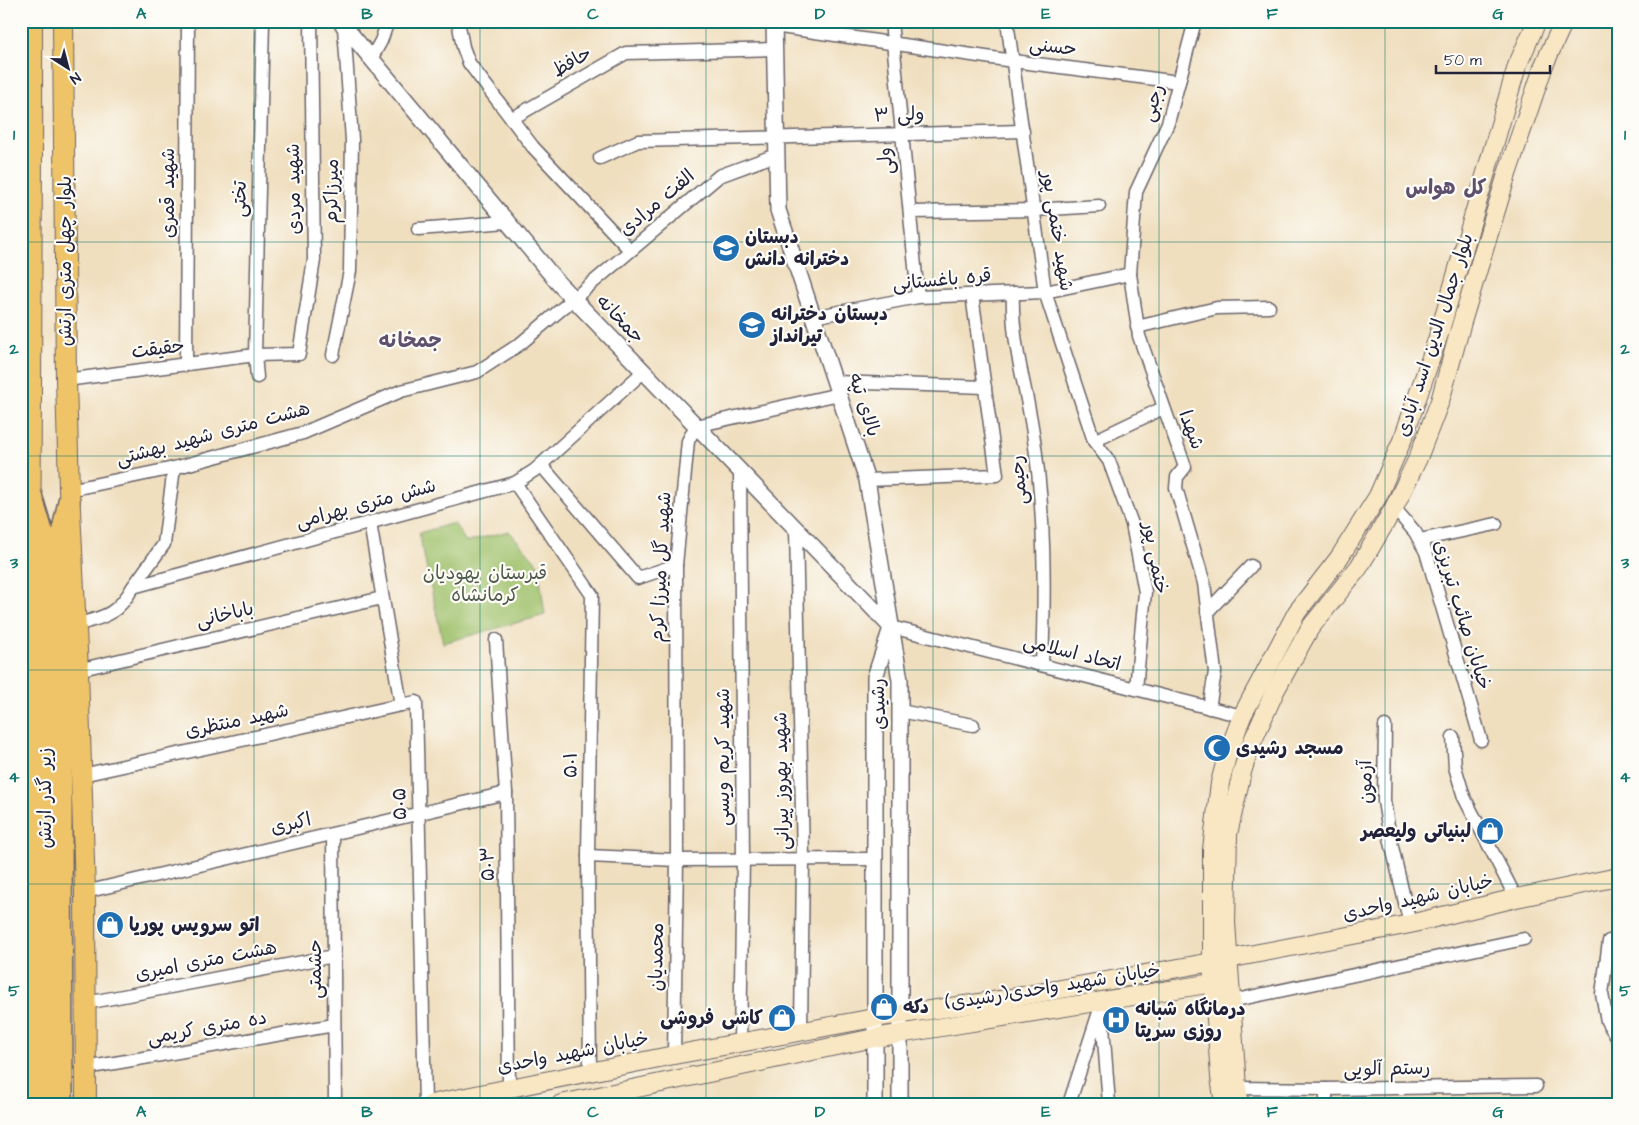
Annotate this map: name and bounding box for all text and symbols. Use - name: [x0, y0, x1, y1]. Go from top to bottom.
- text: A: [136, 3, 147, 25]
- text: B: [361, 3, 373, 25]
- text: C: [587, 3, 599, 25]
- text: D: [815, 3, 826, 25]
- text: E: [1041, 3, 1051, 25]
- text: F: [1266, 3, 1278, 25]
- text: G: [1492, 3, 1504, 25]
- street label: حسنی: [1028, 31, 1078, 63]
- street label: حافظ: [547, 40, 597, 84]
- north arrow: [42, 42, 92, 92]
- scale bar: [1436, 42, 1550, 74]
- text: 50 m: [1444, 50, 1482, 71]
- text: N: [65, 67, 84, 89]
- street label: رجبی: [1135, 81, 1171, 125]
- street label: ولی ۳: [873, 101, 925, 129]
- text: 1: [13, 124, 16, 146]
- text: 1: [1624, 124, 1627, 146]
- street label: شهید مردی: [280, 143, 308, 235]
- street label: ولی: [871, 146, 901, 176]
- street label: شهید قمری: [155, 148, 182, 238]
- street label: میرزاکرم: [318, 158, 346, 224]
- street label: الفت مرادی: [613, 163, 701, 243]
- street label: شهید ختمی پور: [1034, 167, 1080, 293]
- district label: کل هواس: [1406, 174, 1487, 202]
- street label: بلوار چهل متری ارتش: [52, 176, 79, 346]
- street label: تختی: [226, 180, 254, 218]
- place label: دبستان دخترانه دانش: [745, 224, 849, 273]
- street label: بلوار جمال الدین اسد آبادی: [1389, 230, 1481, 440]
- school or university icon: دبستان دخترانه دانش: [711, 233, 741, 263]
- street label: قره باغستانی: [891, 262, 993, 298]
- street label: جمخانه: [590, 288, 650, 350]
- place label: دبستان دخترانه تیرانداز: [769, 301, 888, 350]
- school or university icon: دبستان دخترانه تیرانداز: [737, 310, 767, 340]
- district label: جمخانه: [379, 327, 442, 355]
- street label: حقیقت: [130, 332, 186, 366]
- text: 2: [8, 338, 19, 360]
- text: 2: [1619, 338, 1630, 360]
- street label: بالای تپه: [841, 370, 887, 440]
- street label: هشت متری شهید بهشتی: [113, 395, 313, 473]
- street label: شهدا: [1171, 407, 1211, 453]
- street label: رحیمی: [1003, 454, 1035, 506]
- street label: شش متری بهرامی: [293, 472, 439, 536]
- street label: شهید گل میرزا کرم: [644, 491, 678, 643]
- street label: ختمی پور: [1135, 518, 1175, 596]
- street label: خیابان صائب تبریزی: [1426, 537, 1498, 693]
- text: 3: [9, 552, 19, 574]
- text: 3: [1620, 552, 1630, 574]
- park label: قبرستان یهودیان کرمانشاه: [423, 560, 547, 609]
- street label: باباخانی: [193, 595, 257, 635]
- street label: اتحاد اسلامی: [1020, 628, 1124, 678]
- street label: رشیدی: [865, 678, 893, 730]
- street label: شهید کریم ویسی: [710, 688, 737, 826]
- street label: شهید منتظری: [183, 697, 291, 745]
- street label: شهید بهروز پیرانی: [767, 712, 797, 850]
- mosque icon: مسجد رشیدی: [1202, 733, 1232, 763]
- place label: مسجد رشیدی: [1236, 735, 1343, 762]
- street label: زیر گذر ارتش: [32, 747, 59, 849]
- street label: ۵۰۱: [557, 752, 585, 778]
- street label: آزمون: [1352, 759, 1380, 804]
- text: 4: [9, 766, 20, 788]
- text: 4: [1620, 766, 1631, 788]
- street label: ۵۰۵: [386, 787, 414, 821]
- street label: اکبری: [268, 806, 314, 842]
- shop icon: لبنیاتی ولیعصر: [1475, 816, 1505, 846]
- place label: لبنیاتی ولیعصر: [1359, 818, 1471, 845]
- street label: ۵۰۳: [474, 846, 502, 882]
- street label: خیابان شهید واحدی: [1340, 868, 1496, 928]
- shop icon: اتو سرویس پوریا: [95, 910, 125, 940]
- place label: اتو سرویس پوریا: [129, 912, 260, 939]
- street label: محمدیان: [643, 922, 671, 992]
- street label: هشت متری امیری: [133, 934, 279, 988]
- street label: حشمتی: [302, 939, 329, 999]
- street label: خیابان شهید واحدی(رشیدی): [943, 957, 1163, 1017]
- text: 5: [8, 980, 20, 1002]
- text: 5: [1619, 980, 1631, 1002]
- shop icon: دکه: [869, 992, 899, 1022]
- place label: دکه: [903, 994, 929, 1021]
- place label: درمانگاه شبانه روزی سریتا: [1135, 996, 1246, 1045]
- shop icon: کاشی فروشی: [767, 1003, 797, 1033]
- street label: ده متری کریمی: [145, 1004, 269, 1052]
- place label: کاشی فروشی: [660, 1005, 764, 1032]
- hospital icon: درمانگاه شبانه روزی سریتا: [1101, 1005, 1131, 1035]
- street label: خیابان شهید واحدی: [495, 1025, 651, 1081]
- street label: رستم آلویی: [1343, 1055, 1431, 1083]
- text: A: [136, 1101, 147, 1123]
- text: B: [361, 1101, 373, 1123]
- text: C: [587, 1101, 599, 1123]
- text: D: [815, 1101, 826, 1123]
- text: E: [1041, 1101, 1051, 1123]
- text: F: [1266, 1101, 1278, 1123]
- text: G: [1492, 1101, 1504, 1123]

